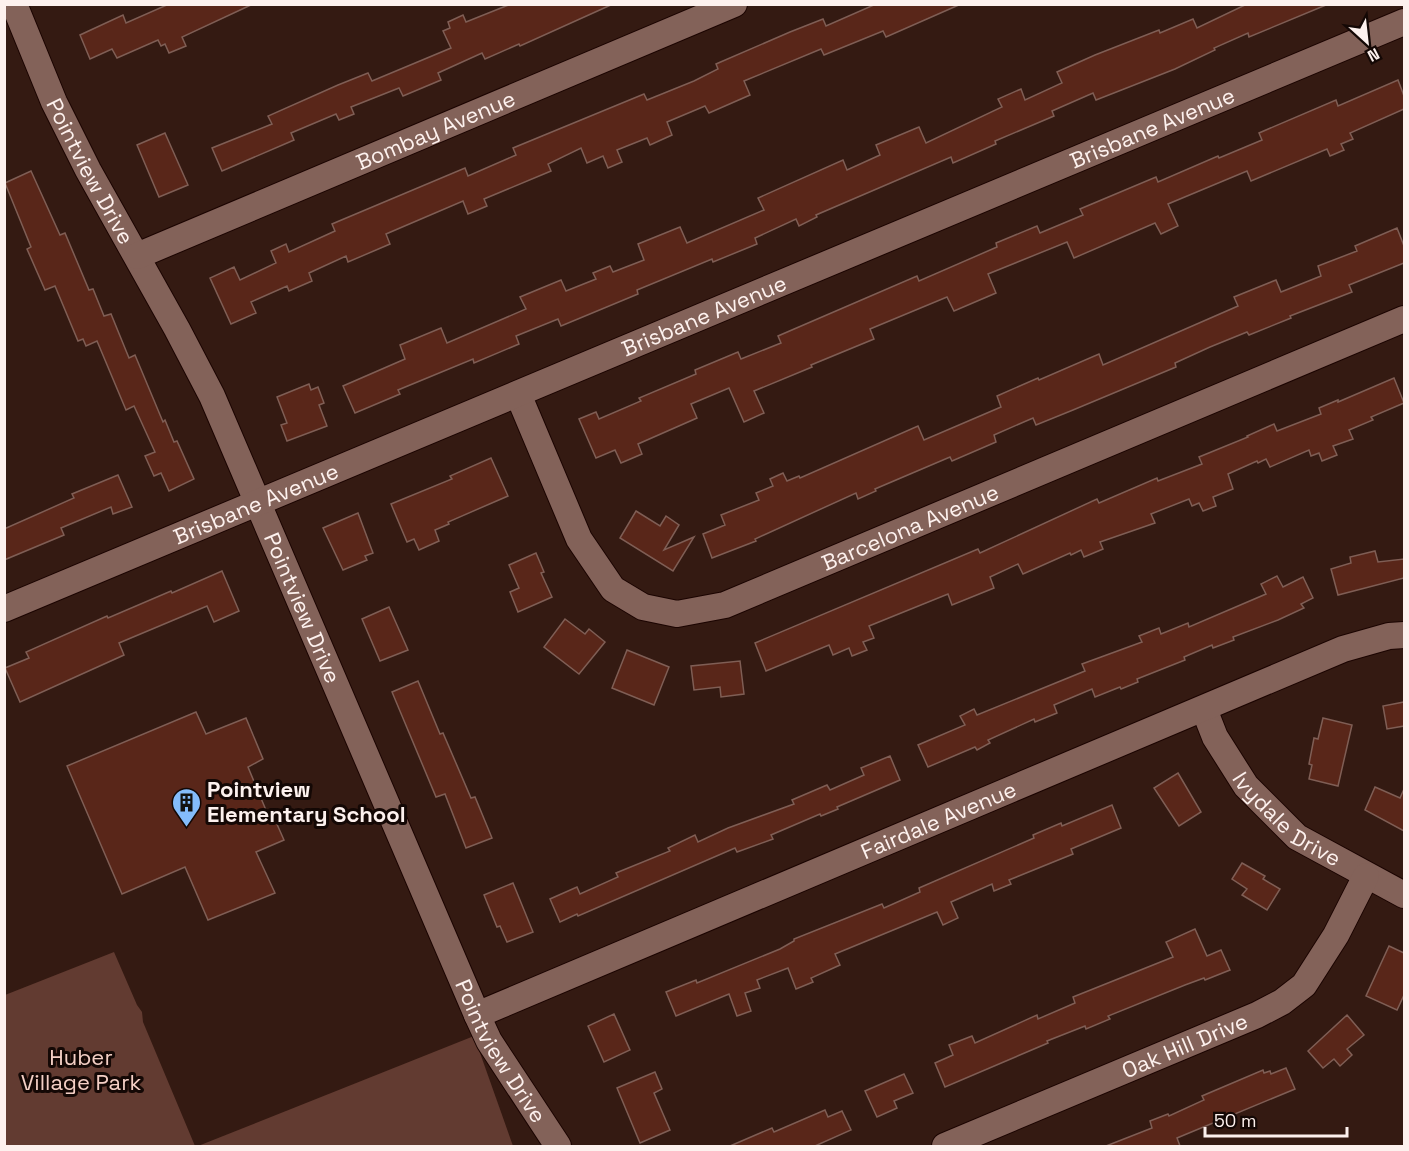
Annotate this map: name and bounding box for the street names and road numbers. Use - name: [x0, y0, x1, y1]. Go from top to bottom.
- street label: Brisbane Avenue: [1065, 81, 1239, 175]
- street label: Bombay Avenue: [352, 84, 519, 176]
- street label: Pointview Drive: [40, 94, 141, 249]
- street label: Brisbane Avenue: [617, 269, 791, 363]
- street label: Brisbane Avenue: [169, 456, 342, 550]
- street label: Barcelona Avenue: [817, 477, 1003, 577]
- street label: Pointview Drive: [258, 528, 347, 687]
- street label: Ivydale Drive: [1227, 766, 1346, 872]
- street label: Fairdale Avenue: [857, 775, 1020, 865]
- street label: Pointview Drive: [449, 975, 553, 1128]
- street label: Oak Hill Drive: [1118, 1007, 1252, 1084]

